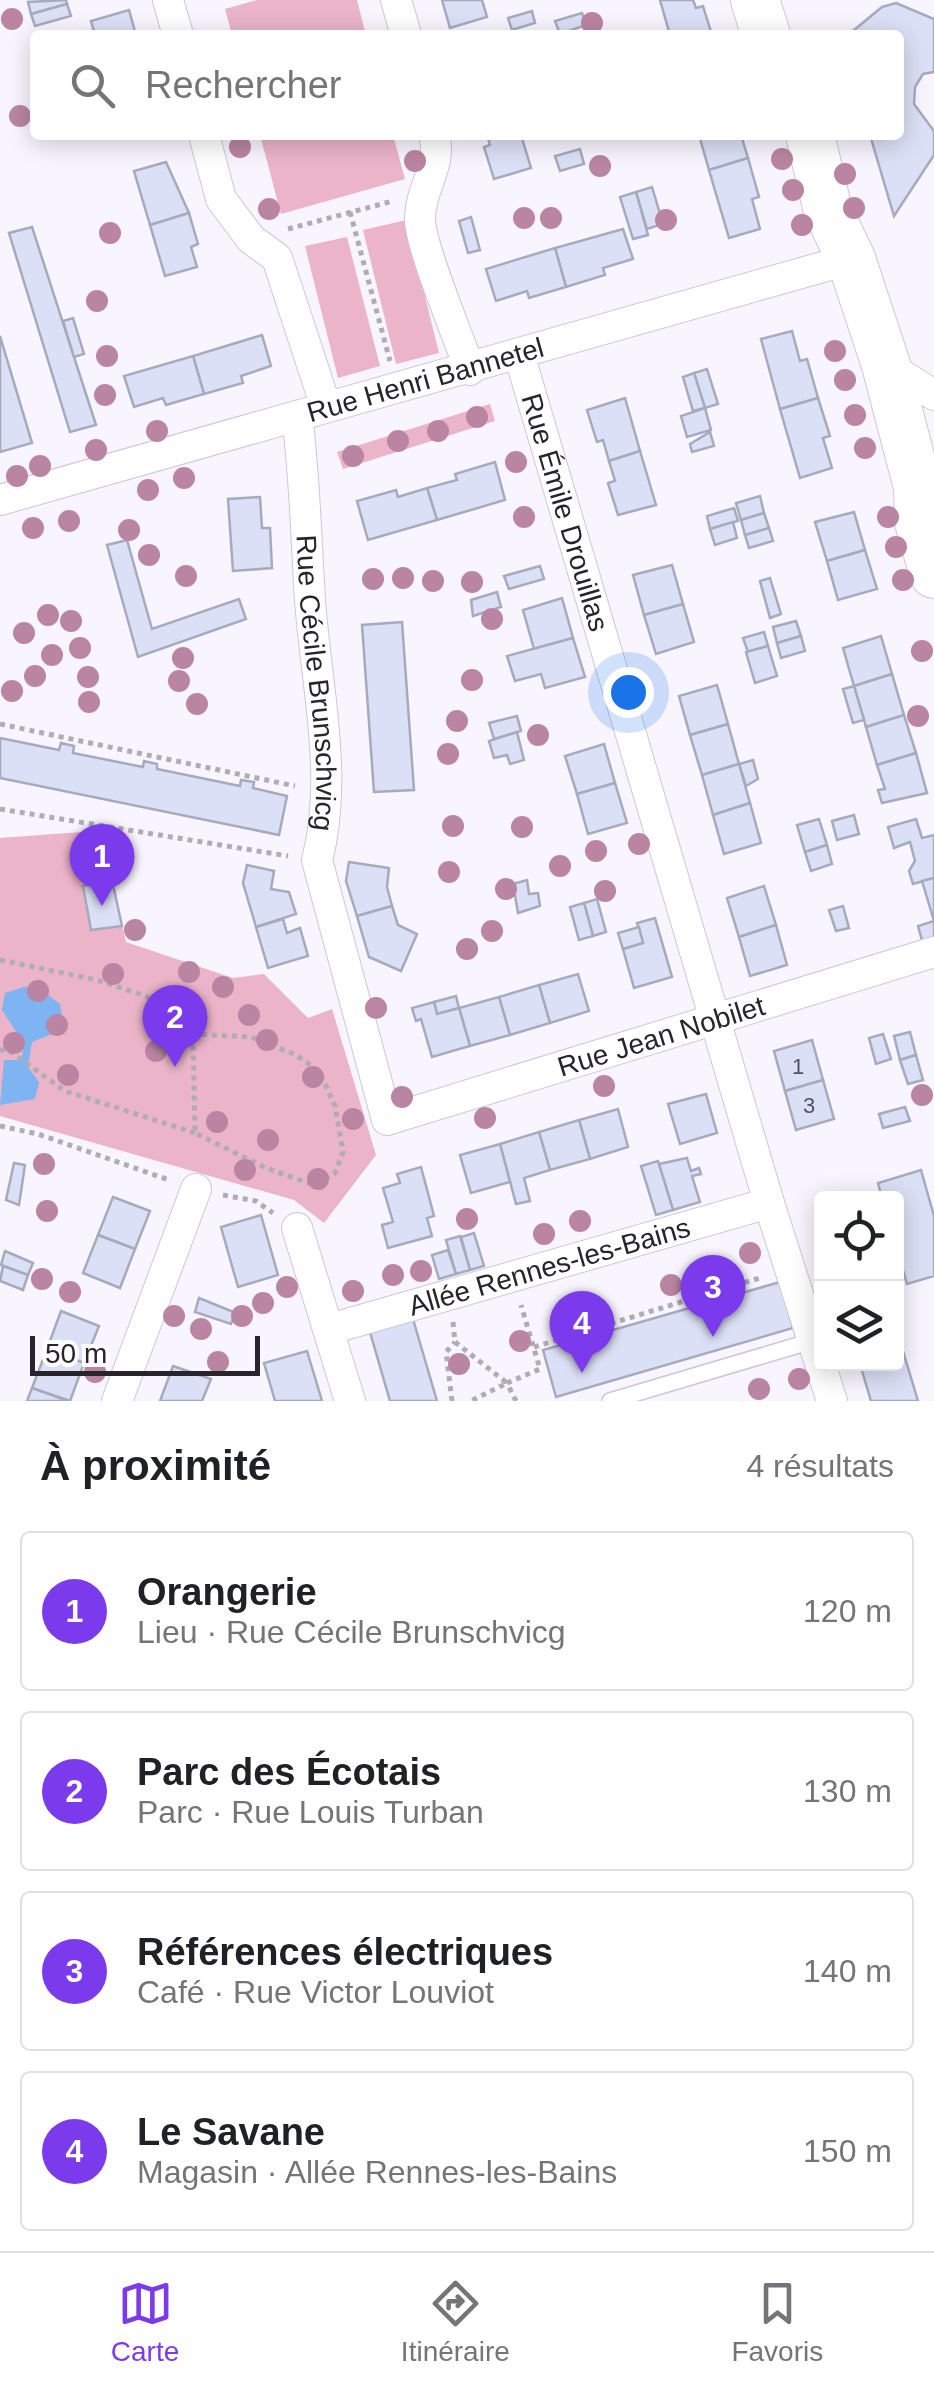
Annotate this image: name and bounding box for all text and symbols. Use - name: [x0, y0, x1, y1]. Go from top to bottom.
- search box: [30, 30, 904, 140]
- icon: search: [65, 58, 120, 113]
- text: Rechercher: [145, 64, 341, 106]
- street label: Rue Henri Bannetel: [303, 331, 547, 428]
- street label: Rue Émile Drouillas: [516, 390, 615, 635]
- street label: Rue Cécile Brunschvicg: [291, 534, 342, 833]
- your location: [603, 667, 654, 718]
- pin: 1: [70, 824, 134, 906]
- pin: 2: [142, 984, 208, 1067]
- street label: Rue Jean Nobilet: [554, 989, 769, 1082]
- house number: 1: [792, 1054, 804, 1079]
- house number: 3: [803, 1093, 815, 1118]
- map controls: [814, 1191, 904, 1371]
- button: locate: [814, 1191, 904, 1281]
- street label: Allée Rennes-les-Bains: [405, 1211, 693, 1321]
- pin: 3: [680, 1254, 746, 1337]
- button: layers: [814, 1281, 904, 1371]
- pin: 4: [550, 1290, 614, 1373]
- scale bar: [30, 1331, 260, 1376]
- text: 50 m: [45, 1338, 107, 1369]
- text: À proximité: [40, 1442, 271, 1489]
- text: 4 résultats: [746, 1448, 894, 1484]
- text: Orangerie: [137, 1571, 317, 1613]
- text: 1: [66, 1593, 83, 1629]
- text: 120 m: [803, 1593, 892, 1629]
- text: Lieu · Rue Cécile Brunschvicg: [137, 1614, 566, 1650]
- text: Parc des Écotais: [137, 1751, 441, 1793]
- text: 2: [66, 1773, 83, 1809]
- text: 130 m: [803, 1773, 892, 1809]
- text: Parc · Rue Louis Turban: [137, 1794, 484, 1830]
- text: Références électriques: [137, 1931, 553, 1973]
- text: 3: [66, 1953, 83, 1989]
- text: 140 m: [803, 1953, 892, 1989]
- text: Café · Rue Victor Louviot: [137, 1974, 494, 2010]
- text: Le Savane: [137, 2111, 325, 2153]
- text: 4: [66, 2133, 83, 2169]
- text: 150 m: [803, 2133, 892, 2169]
- text: Magasin · Allée Rennes-les-Bains: [137, 2154, 617, 2190]
- tab: Carte: [111, 2276, 179, 2368]
- tab: Itinéraire: [401, 2276, 510, 2368]
- tab: Favoris: [731, 2276, 823, 2368]

